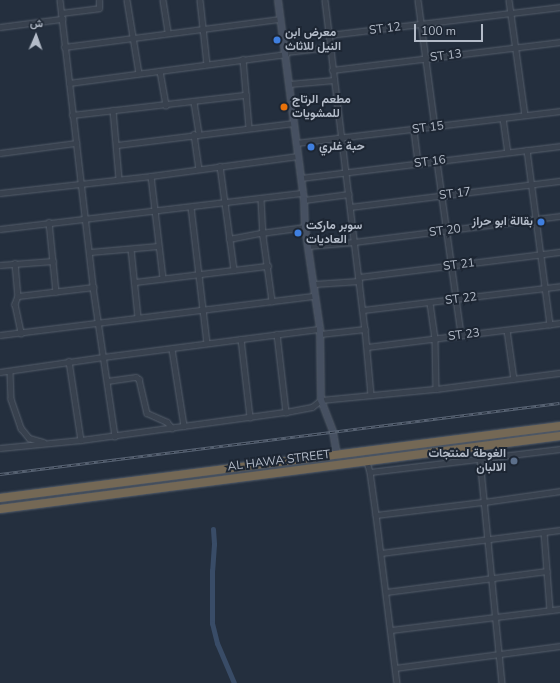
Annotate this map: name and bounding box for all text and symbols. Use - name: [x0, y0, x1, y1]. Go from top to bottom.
- north arrow: [16, 16, 56, 56]
- text: ش: [30, 16, 43, 31]
- scale bar: [416, 16, 485, 42]
- street label: ST 12: [368, 20, 402, 38]
- text: 100 m: [421, 23, 456, 39]
- place label: معرض ابن النيل للاثاث: [285, 26, 341, 54]
- marker: معرض ابن النيل للاثاث: [272, 35, 282, 45]
- street label: ST 13: [429, 47, 463, 65]
- place label: مطعم الرتاج للمشويات: [292, 93, 351, 121]
- marker: مطعم الرتاج للمشويات: [279, 102, 289, 112]
- street label: ST 15: [411, 119, 445, 137]
- place label: حبة غلري: [319, 140, 365, 154]
- marker: حبة غلري: [306, 142, 316, 152]
- street label: ST 16: [413, 153, 447, 171]
- street label: ST 17: [438, 185, 472, 203]
- place label: بقالة ابو حراز: [472, 215, 533, 229]
- marker: بقالة ابو حراز: [536, 217, 546, 227]
- place label: سوبر ماركت العاديات: [306, 219, 362, 247]
- street label: ST 20: [428, 222, 462, 240]
- marker: سوبر ماركت العاديات: [293, 228, 303, 238]
- street label: ST 21: [442, 256, 476, 274]
- street label: ST 22: [444, 290, 478, 308]
- street label: ST 23: [447, 326, 481, 344]
- place label: الغوطة لمنتجات الالبان: [428, 447, 506, 475]
- street label: AL HAWA STREET: [227, 448, 331, 474]
- marker: الغوطة لمنتجات الالبان: [509, 456, 519, 466]

